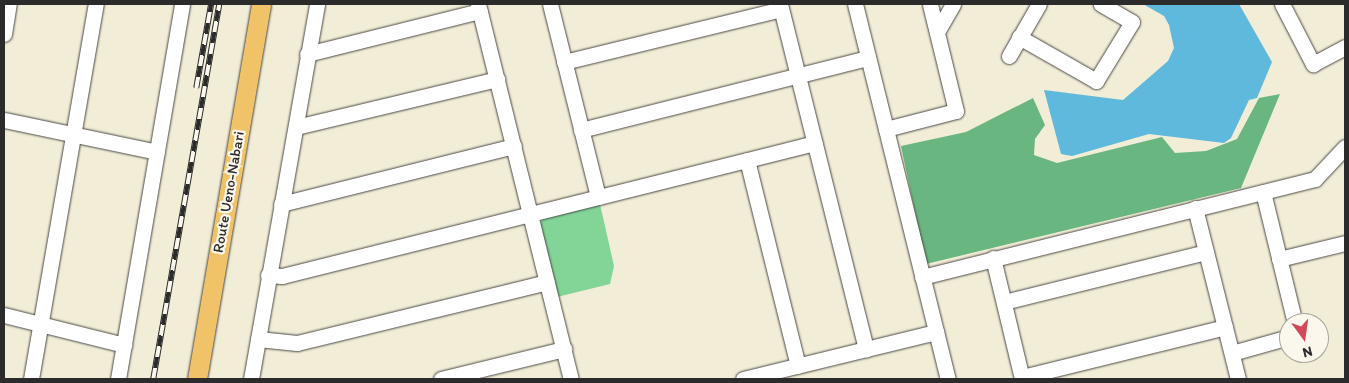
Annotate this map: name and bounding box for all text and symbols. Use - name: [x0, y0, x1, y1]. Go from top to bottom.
- street label: Route Ueno-Nabari: [209, 130, 249, 254]
- north arrow: [1279, 313, 1329, 363]
- text: N: [1301, 343, 1314, 361]

